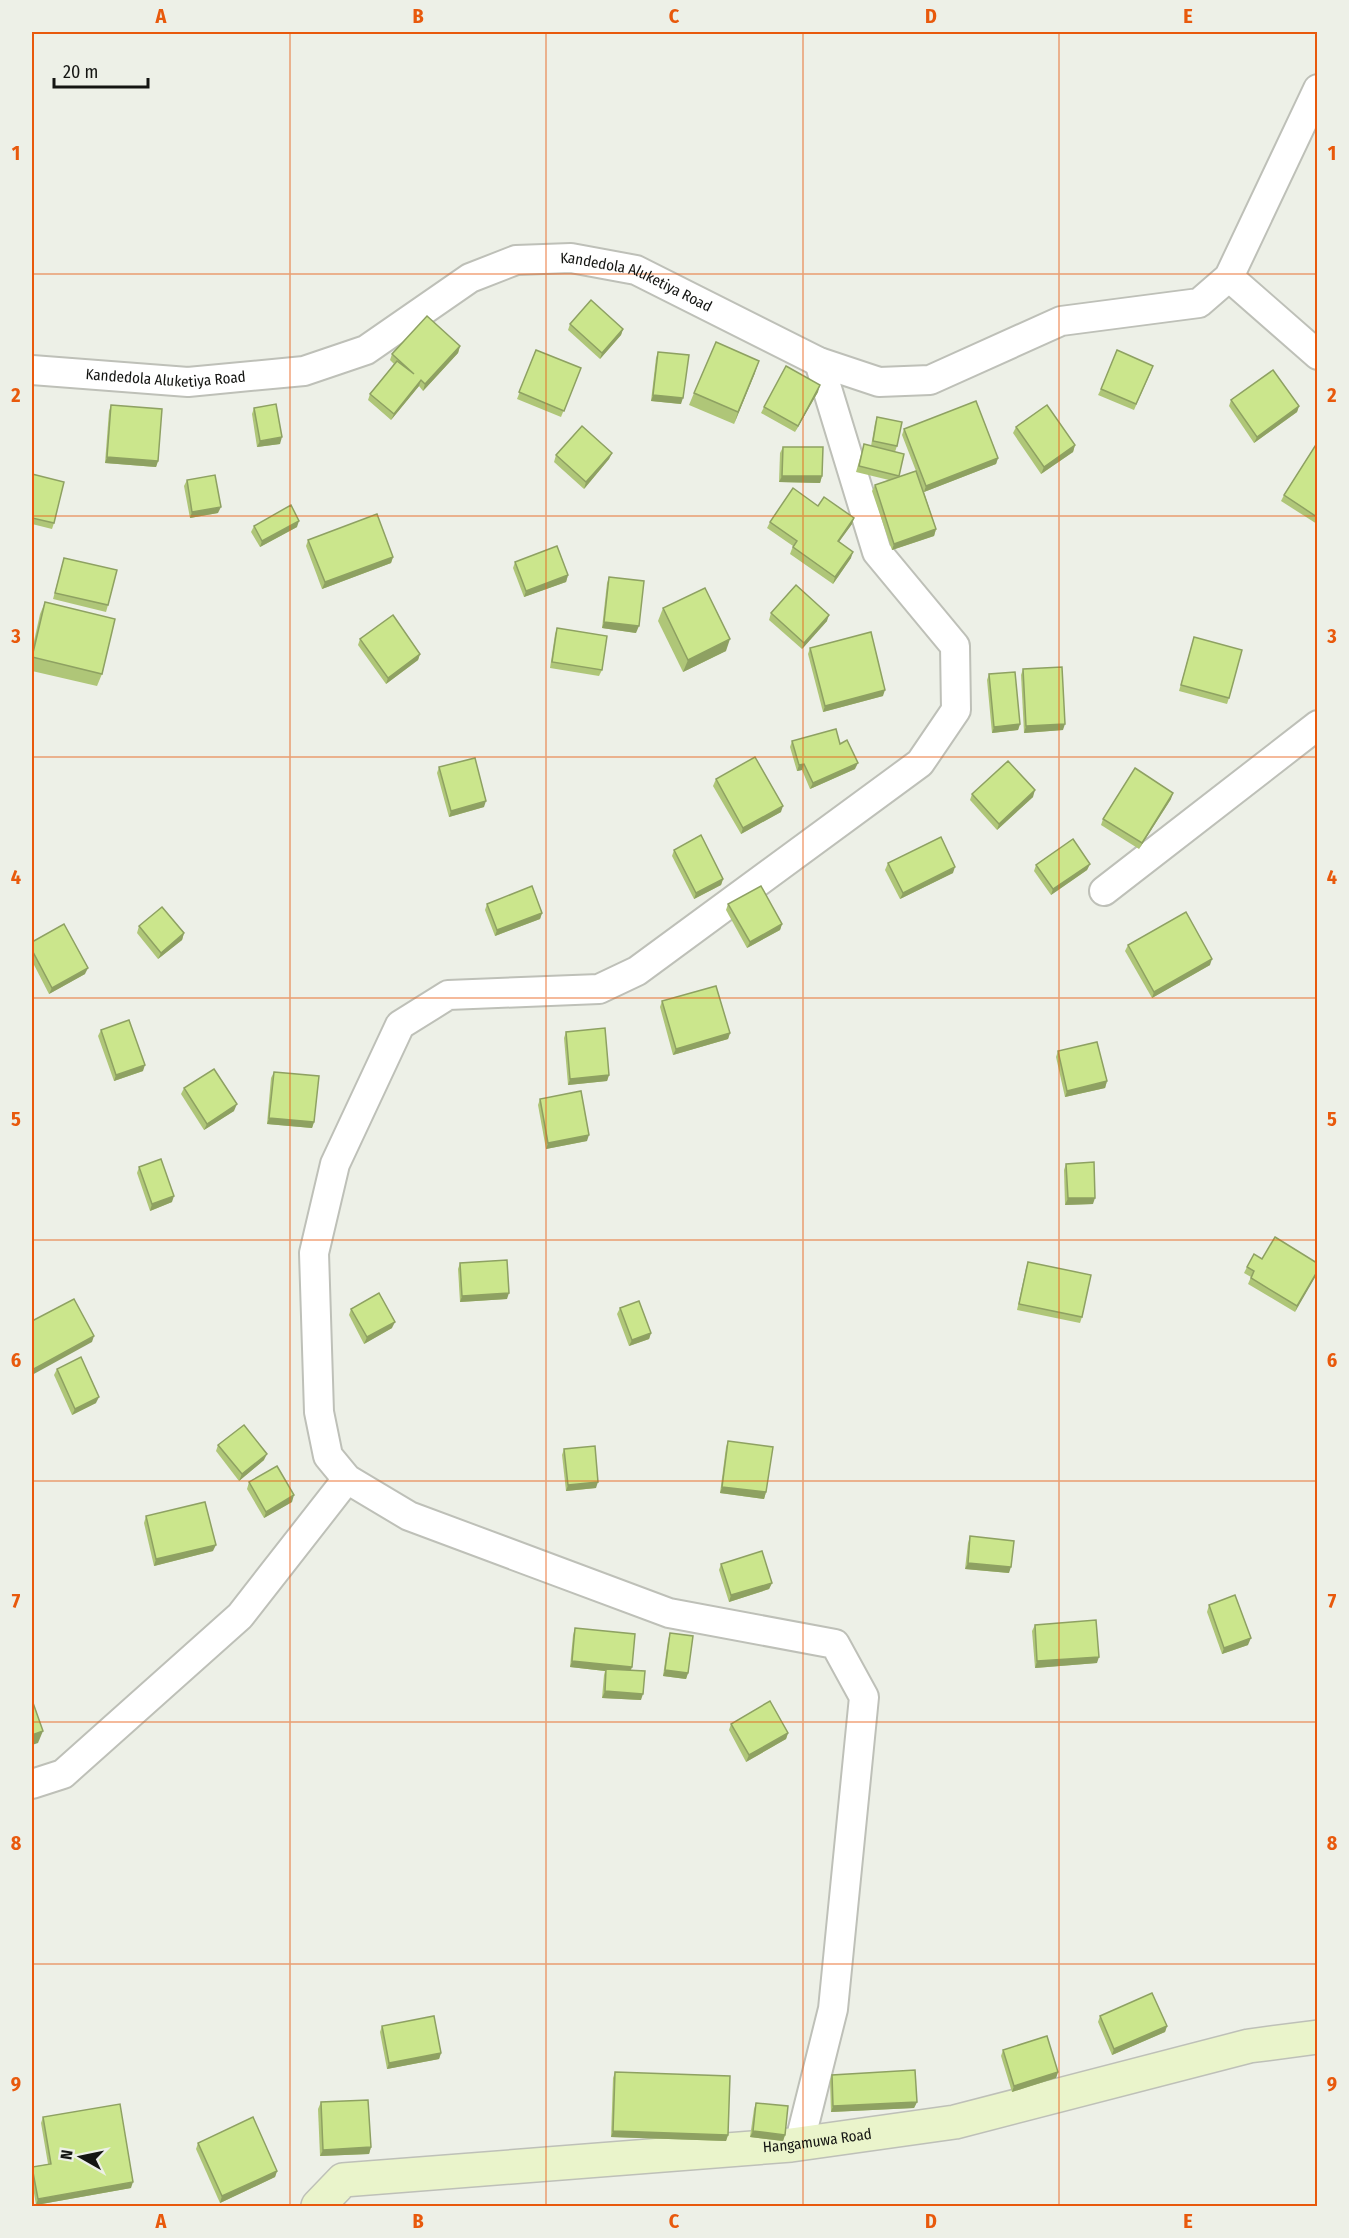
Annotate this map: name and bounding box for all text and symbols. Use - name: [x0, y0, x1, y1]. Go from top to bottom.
- text: A: [155, 4, 168, 28]
- text: B: [412, 4, 424, 28]
- text: C: [669, 4, 680, 28]
- text: D: [925, 4, 937, 28]
- text: E: [1183, 4, 1193, 28]
- scale bar: [54, 51, 148, 89]
- text: 20 m: [63, 61, 98, 83]
- text: 1: [12, 141, 20, 165]
- text: 1: [1328, 141, 1336, 165]
- street label: Kandedola Aluketiya Road: [560, 249, 715, 316]
- street label: Kandedola Aluketiya Road: [85, 365, 246, 391]
- text: 2: [10, 383, 21, 407]
- text: 2: [1326, 383, 1337, 407]
- text: 3: [10, 624, 21, 648]
- text: 3: [1326, 624, 1337, 648]
- text: 4: [11, 865, 21, 889]
- text: 4: [1327, 865, 1337, 889]
- text: 5: [11, 1107, 21, 1131]
- text: 5: [1327, 1107, 1337, 1131]
- text: 6: [11, 1348, 21, 1372]
- text: 6: [1327, 1348, 1337, 1372]
- text: 7: [12, 1589, 21, 1613]
- text: 7: [1328, 1589, 1337, 1613]
- text: 8: [11, 1831, 22, 1855]
- text: 8: [1327, 1831, 1338, 1855]
- text: 9: [11, 2072, 21, 2096]
- text: 9: [1327, 2072, 1337, 2096]
- street label: Hangamuwa Road: [762, 2125, 873, 2156]
- north arrow: [51, 2127, 111, 2187]
- text: N: [57, 2149, 77, 2161]
- text: A: [155, 2209, 168, 2233]
- text: B: [412, 2209, 424, 2233]
- text: C: [669, 2209, 680, 2233]
- text: D: [925, 2209, 937, 2233]
- text: E: [1183, 2209, 1193, 2233]

